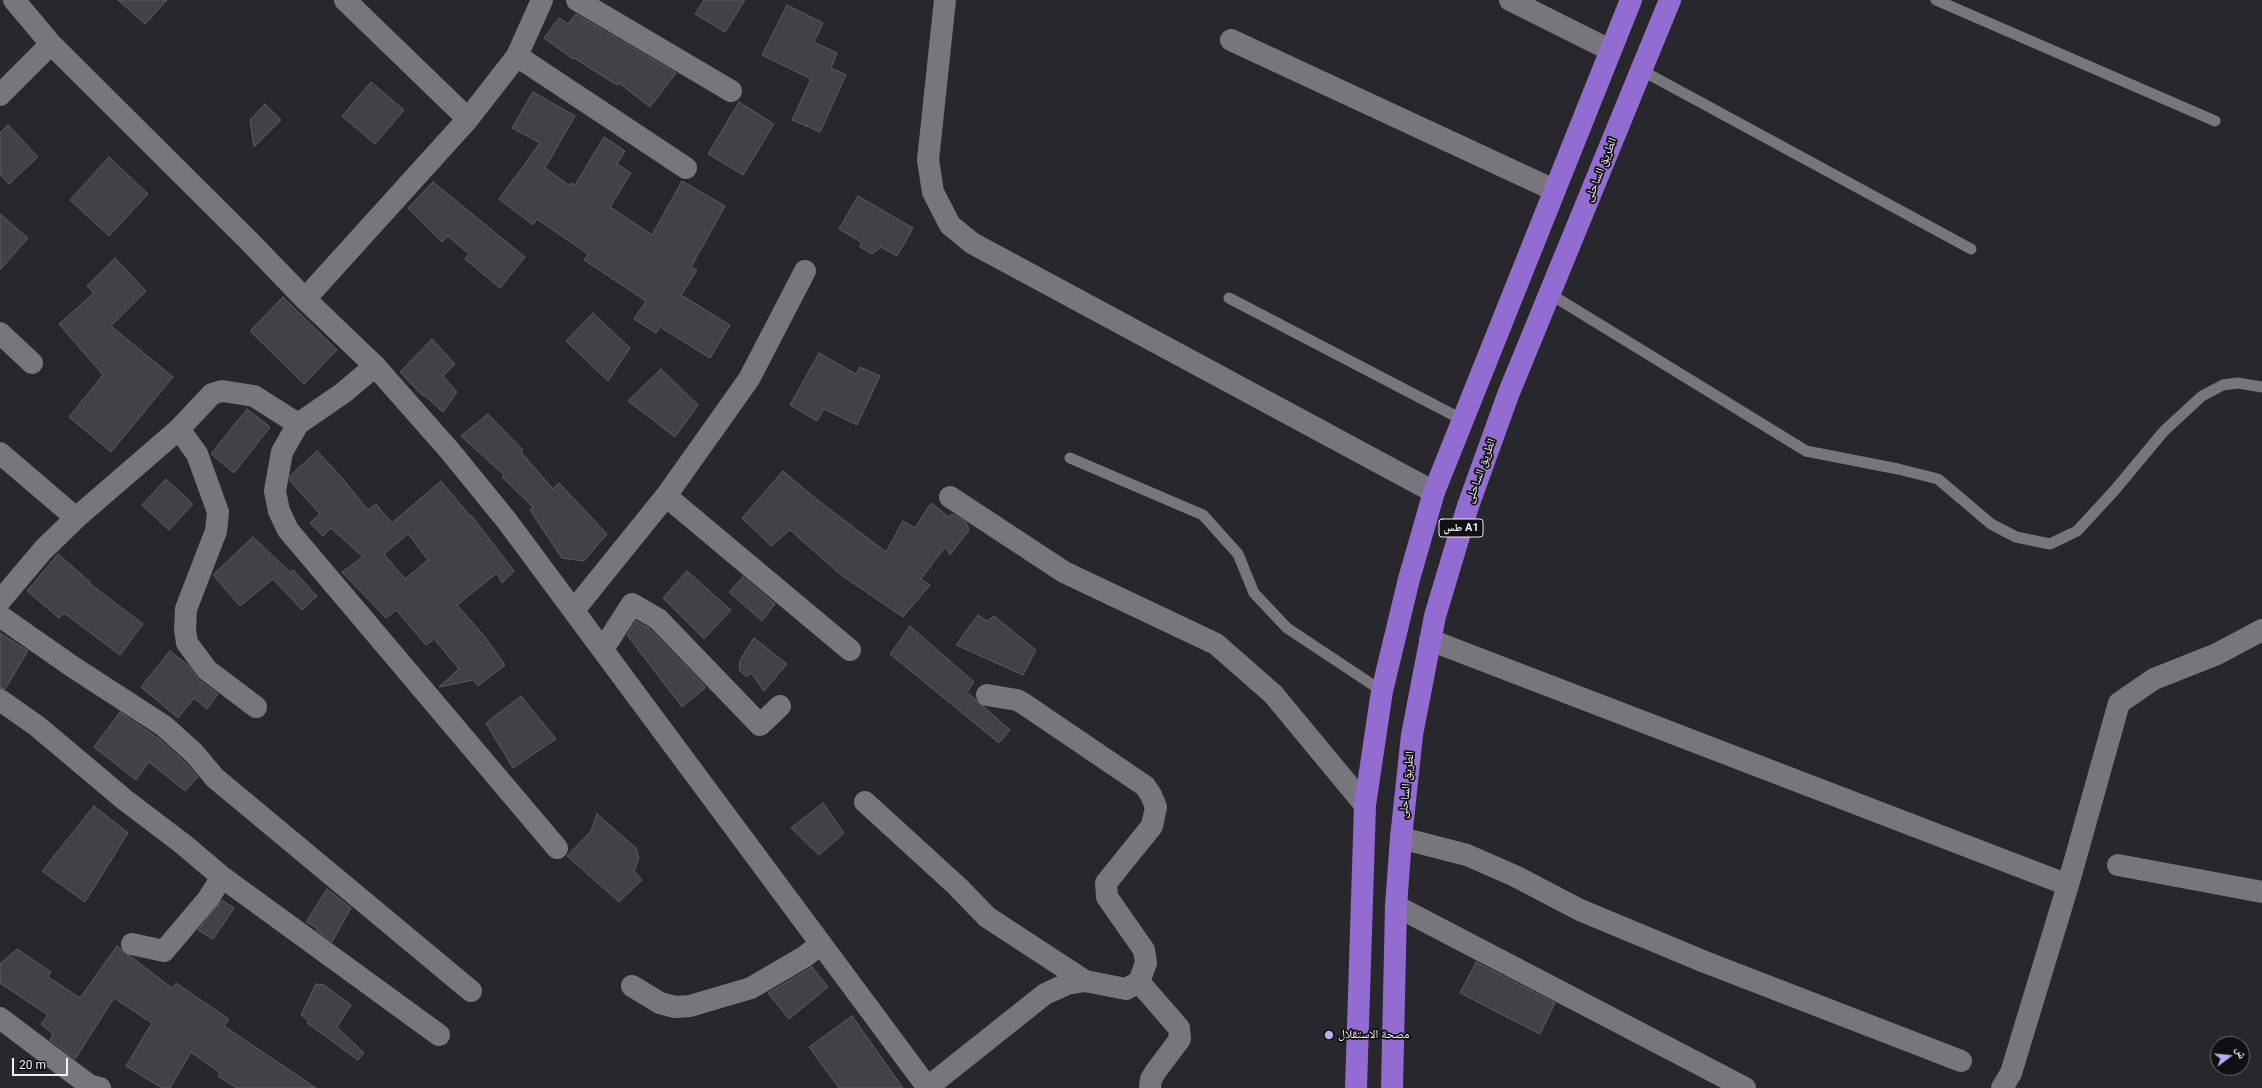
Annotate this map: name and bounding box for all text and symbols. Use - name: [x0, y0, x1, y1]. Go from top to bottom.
- street label: الطريق الساحلى: [1582, 136, 1620, 204]
- street label: الطريق الساحلى: [1463, 437, 1499, 505]
- road number: طس A1: [1439, 519, 1483, 537]
- street label: الطريق الساحلى: [1396, 751, 1418, 819]
- place label: مصحة الاستقلال: [1338, 1028, 1410, 1042]
- marker: مصحة الاستقلال: [1323, 1029, 1335, 1041]
- north arrow: [2210, 1036, 2250, 1076]
- text: ش: [2233, 1045, 2249, 1060]
- scale bar: [14, 1050, 70, 1076]
- text: 20 m: [19, 1058, 46, 1072]

